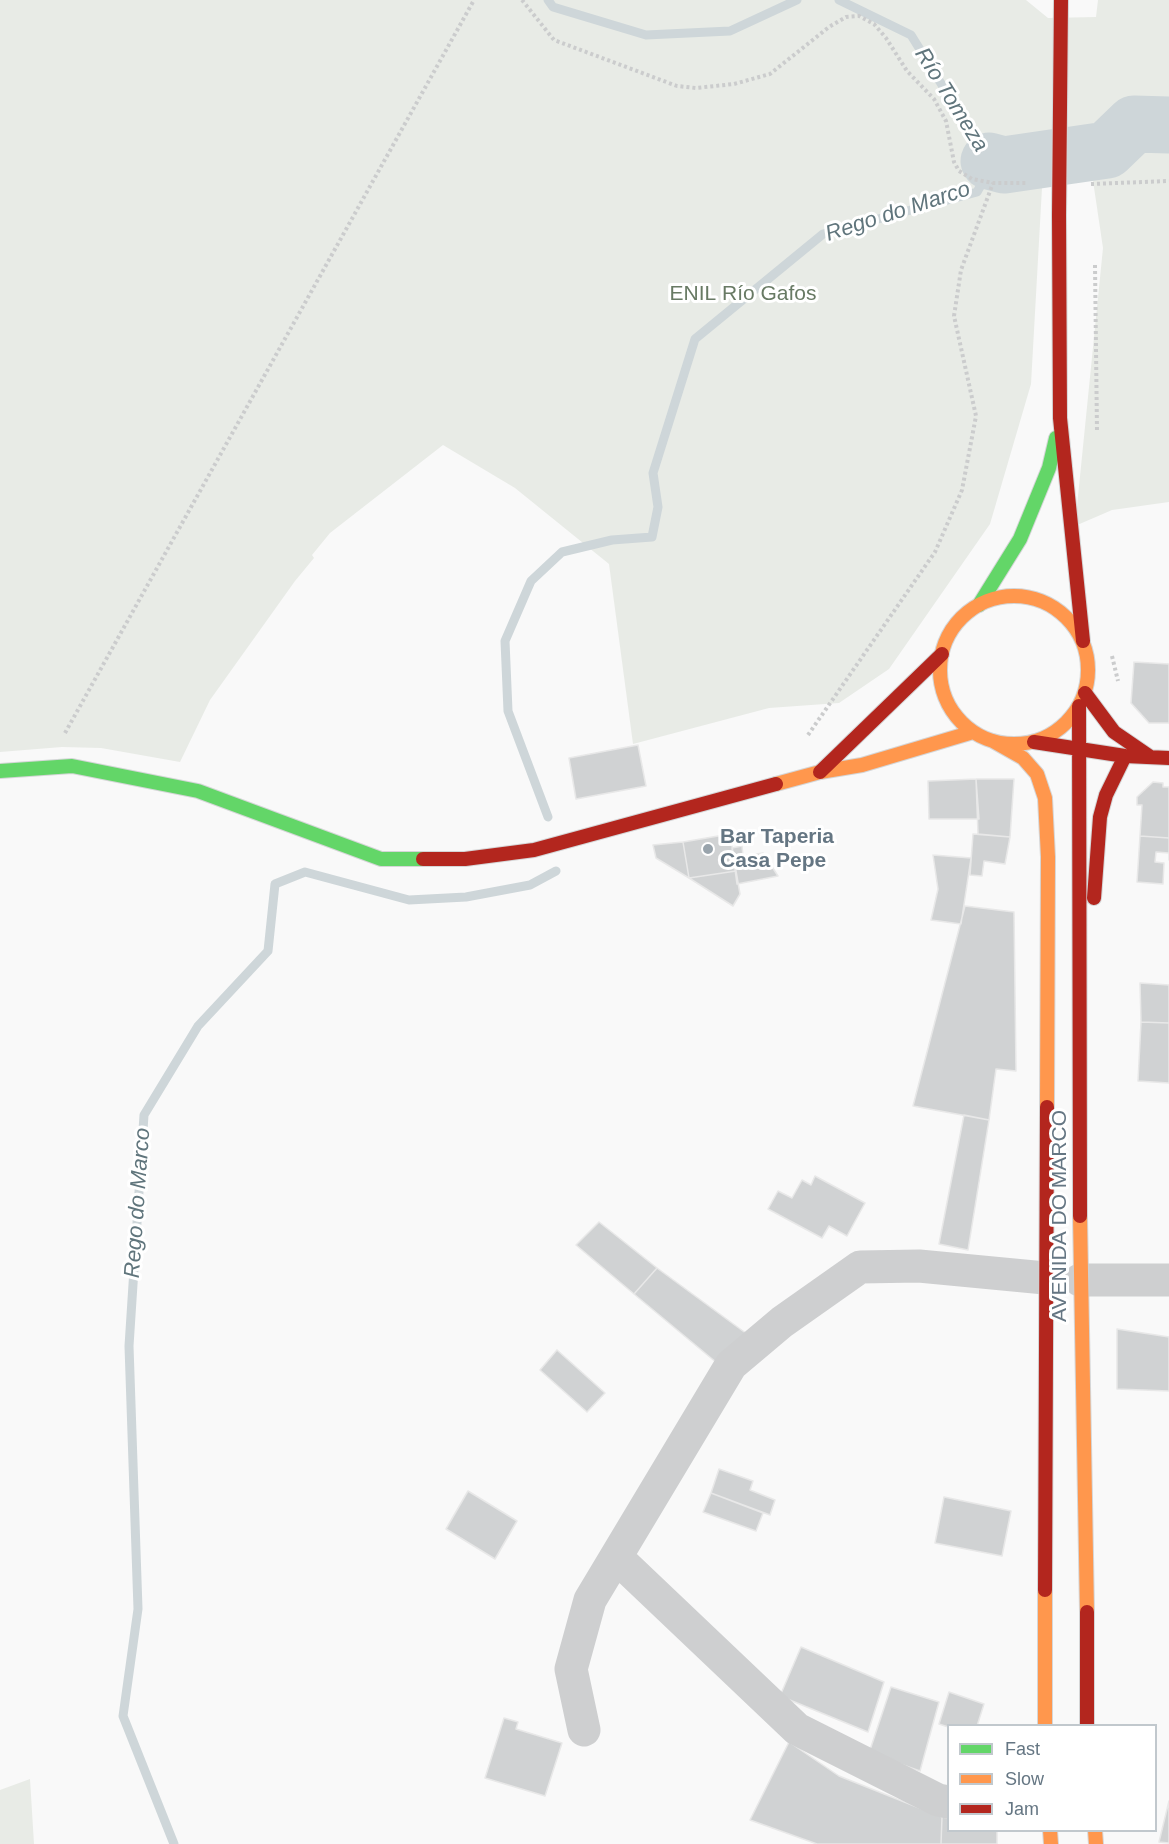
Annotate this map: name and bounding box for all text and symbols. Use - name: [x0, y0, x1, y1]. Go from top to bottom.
- water label: Río Tomeza: [909, 43, 993, 157]
- water label: Rego do Marco: [822, 176, 974, 248]
- park label: ENIL Río Gafos: [669, 281, 817, 307]
- place label: Bar Taperia Casa Pepe: [720, 824, 834, 874]
- marker: Bar Taperia Casa Pepe: [701, 842, 715, 856]
- street label: AVENIDA DO MARCO: [1047, 1110, 1073, 1322]
- water label: Rego do Marco: [120, 1127, 156, 1279]
- legend: [947, 1724, 1157, 1832]
- text: Fast: [1005, 1739, 1040, 1759]
- text: Slow: [1005, 1769, 1044, 1789]
- text: Jam: [1005, 1799, 1039, 1819]

